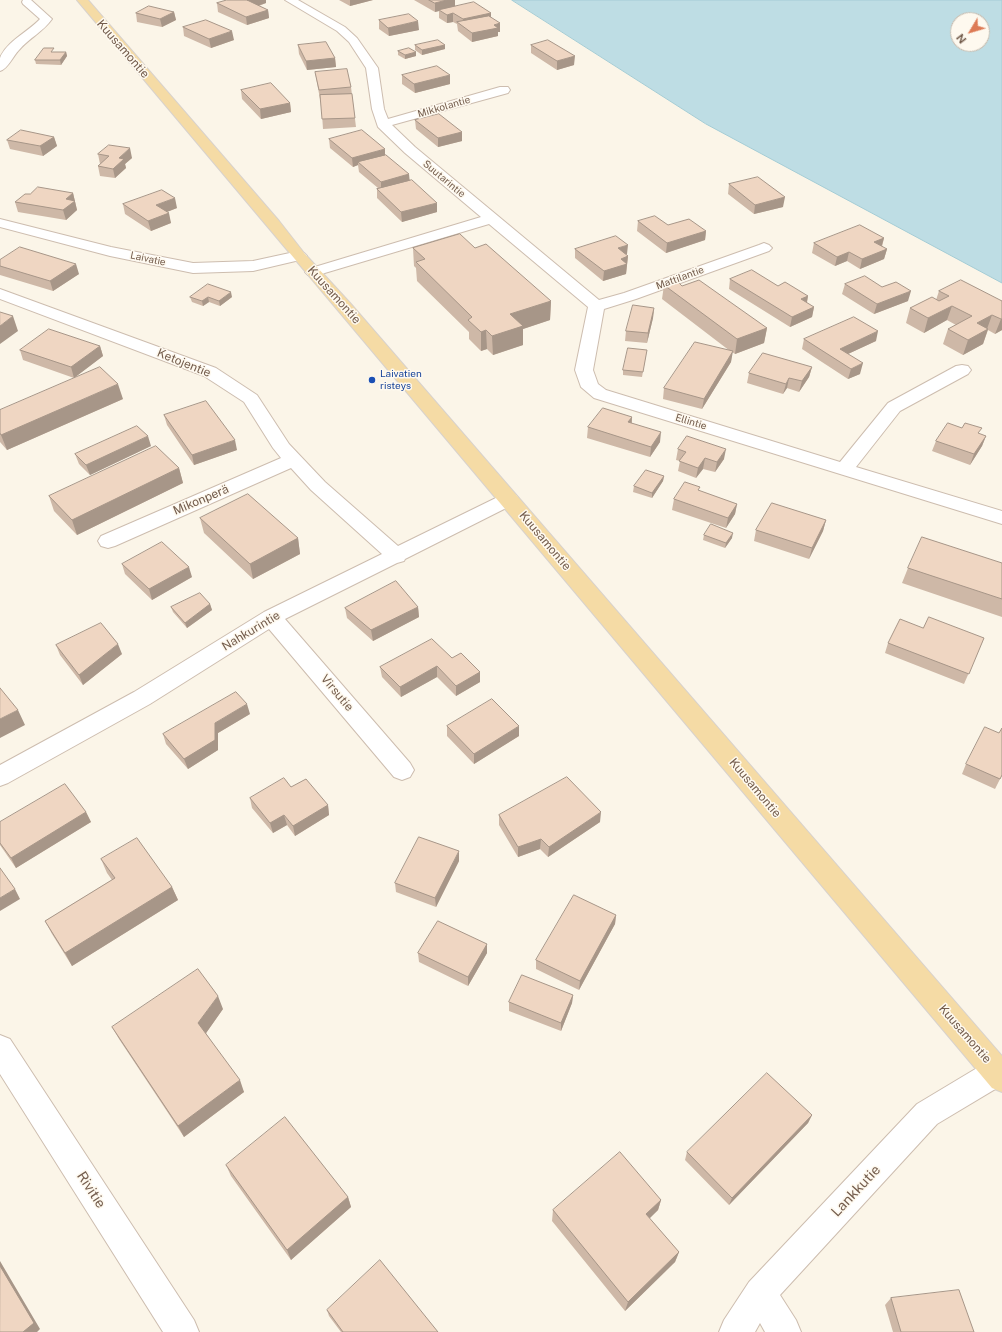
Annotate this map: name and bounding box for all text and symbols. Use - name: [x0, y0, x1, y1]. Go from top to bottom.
- north arrow: [950, 12, 990, 52]
- street label: Kuusamontie: [94, 17, 152, 81]
- text: N: [954, 32, 969, 46]
- street label: Mikkolantie: [416, 94, 472, 120]
- street label: Suutarintie: [420, 158, 468, 200]
- street label: Laivatie: [129, 249, 167, 269]
- street label: Kuusamontie: [304, 263, 364, 327]
- street label: Mattilantie: [654, 264, 706, 292]
- street label: Ketojentie: [155, 346, 213, 380]
- place label: Laivatien risteys: [380, 368, 422, 392]
- marker: Laivatien risteys: [367, 375, 377, 385]
- street label: Ellintie: [674, 412, 708, 432]
- street label: Mikonperä: [171, 482, 231, 518]
- street label: Kuusamontie: [516, 509, 574, 573]
- street label: Nahkurintie: [219, 608, 283, 654]
- street label: Virsutie: [318, 672, 356, 714]
- street label: Kuusamontie: [726, 756, 784, 820]
- street label: Kuusamontie: [936, 1002, 994, 1066]
- street label: Lankkutie: [828, 1162, 884, 1220]
- street label: Rivitie: [73, 1169, 109, 1211]

